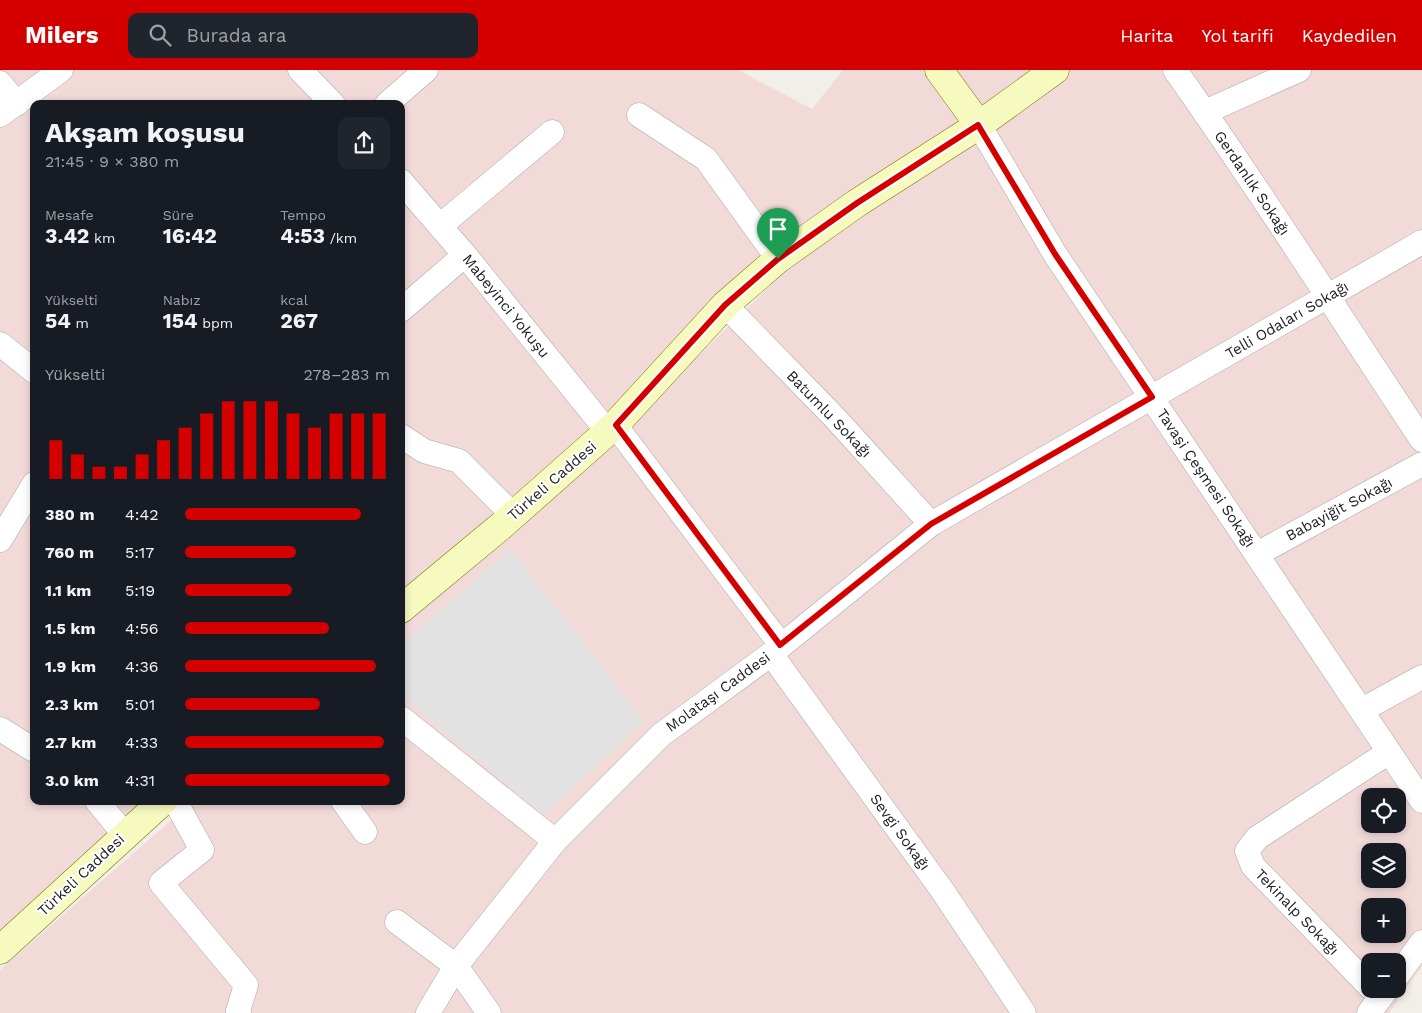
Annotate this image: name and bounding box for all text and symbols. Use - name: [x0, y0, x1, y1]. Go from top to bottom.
- search box: [128, 13, 478, 58]
- text: Milers: [25, 21, 98, 49]
- icon: search: [146, 21, 174, 49]
- text: Burada ara: [186, 24, 287, 47]
- text: Harita: [1120, 25, 1174, 46]
- text: Yol tarifi: [1202, 25, 1274, 46]
- text: Kaydedilen: [1302, 25, 1397, 46]
- text: Akşam koşusu: [45, 116, 245, 149]
- button: share: [338, 117, 390, 169]
- street label: Gerdanlık Sokağı: [1210, 127, 1294, 239]
- text: 21:45 · 9 × 380 m: [45, 152, 179, 171]
- text: Mesafe: [45, 207, 94, 223]
- text: Süre: [163, 207, 194, 223]
- text: Tempo: [280, 207, 326, 223]
- pin: [757, 208, 799, 259]
- icon: arrive: [764, 215, 792, 243]
- text: 3.42: [45, 223, 89, 248]
- text: 16:42: [163, 223, 217, 248]
- text: 4:53: [280, 223, 325, 248]
- text: km: [89, 230, 115, 246]
- text: /km: [325, 230, 357, 246]
- street label: Mabeyinci Yokuşu: [459, 251, 553, 361]
- street label: Telli Odaları Sokağı: [1222, 277, 1352, 363]
- text: Yükselti: [45, 292, 98, 308]
- text: Nabız: [163, 292, 201, 308]
- text: kcal: [280, 292, 308, 308]
- text: 54: [45, 308, 71, 333]
- text: 154: [163, 308, 198, 333]
- text: 267: [280, 308, 318, 333]
- text: m: [71, 315, 89, 331]
- text: bpm: [198, 315, 233, 331]
- text: Yükselti: [45, 365, 105, 384]
- text: 278–283 m: [304, 365, 390, 384]
- street label: Batumlu Sokağı: [783, 367, 875, 461]
- street label: Tavaşi Çeşmesi Sokağı: [1153, 405, 1259, 551]
- street label: Türkeli Caddesi: [504, 437, 600, 525]
- street label: Babayiğit Sokağı: [1283, 473, 1395, 545]
- text: 380 m: [45, 505, 94, 524]
- text: 4:42: [125, 505, 159, 524]
- text: 760 m: [45, 543, 94, 562]
- text: 5:17: [125, 543, 154, 562]
- text: 1.1 km: [45, 581, 91, 600]
- text: 5:19: [125, 581, 155, 600]
- text: 1.5 km: [45, 619, 95, 638]
- text: 4:56: [125, 619, 159, 638]
- street label: Molataşı Caddesi: [662, 648, 774, 736]
- text: 1.9 km: [45, 657, 96, 676]
- text: 4:36: [125, 657, 159, 676]
- text: 2.3 km: [45, 695, 98, 714]
- text: 5:01: [125, 695, 155, 714]
- text: 2.7 km: [45, 733, 96, 752]
- text: 4:33: [125, 733, 158, 752]
- text: 3.0 km: [45, 771, 99, 790]
- text: 4:31: [125, 771, 155, 790]
- map controls: [1361, 788, 1406, 998]
- button: locate: [1361, 788, 1406, 833]
- street label: Sevgi Sokağı: [866, 790, 934, 874]
- street label: Türkeli Caddesi: [34, 830, 128, 920]
- button: layers: [1361, 843, 1406, 888]
- street label: Tekinalp Sokağı: [1251, 865, 1343, 959]
- button: +: [1361, 898, 1406, 943]
- button: −: [1361, 953, 1406, 998]

